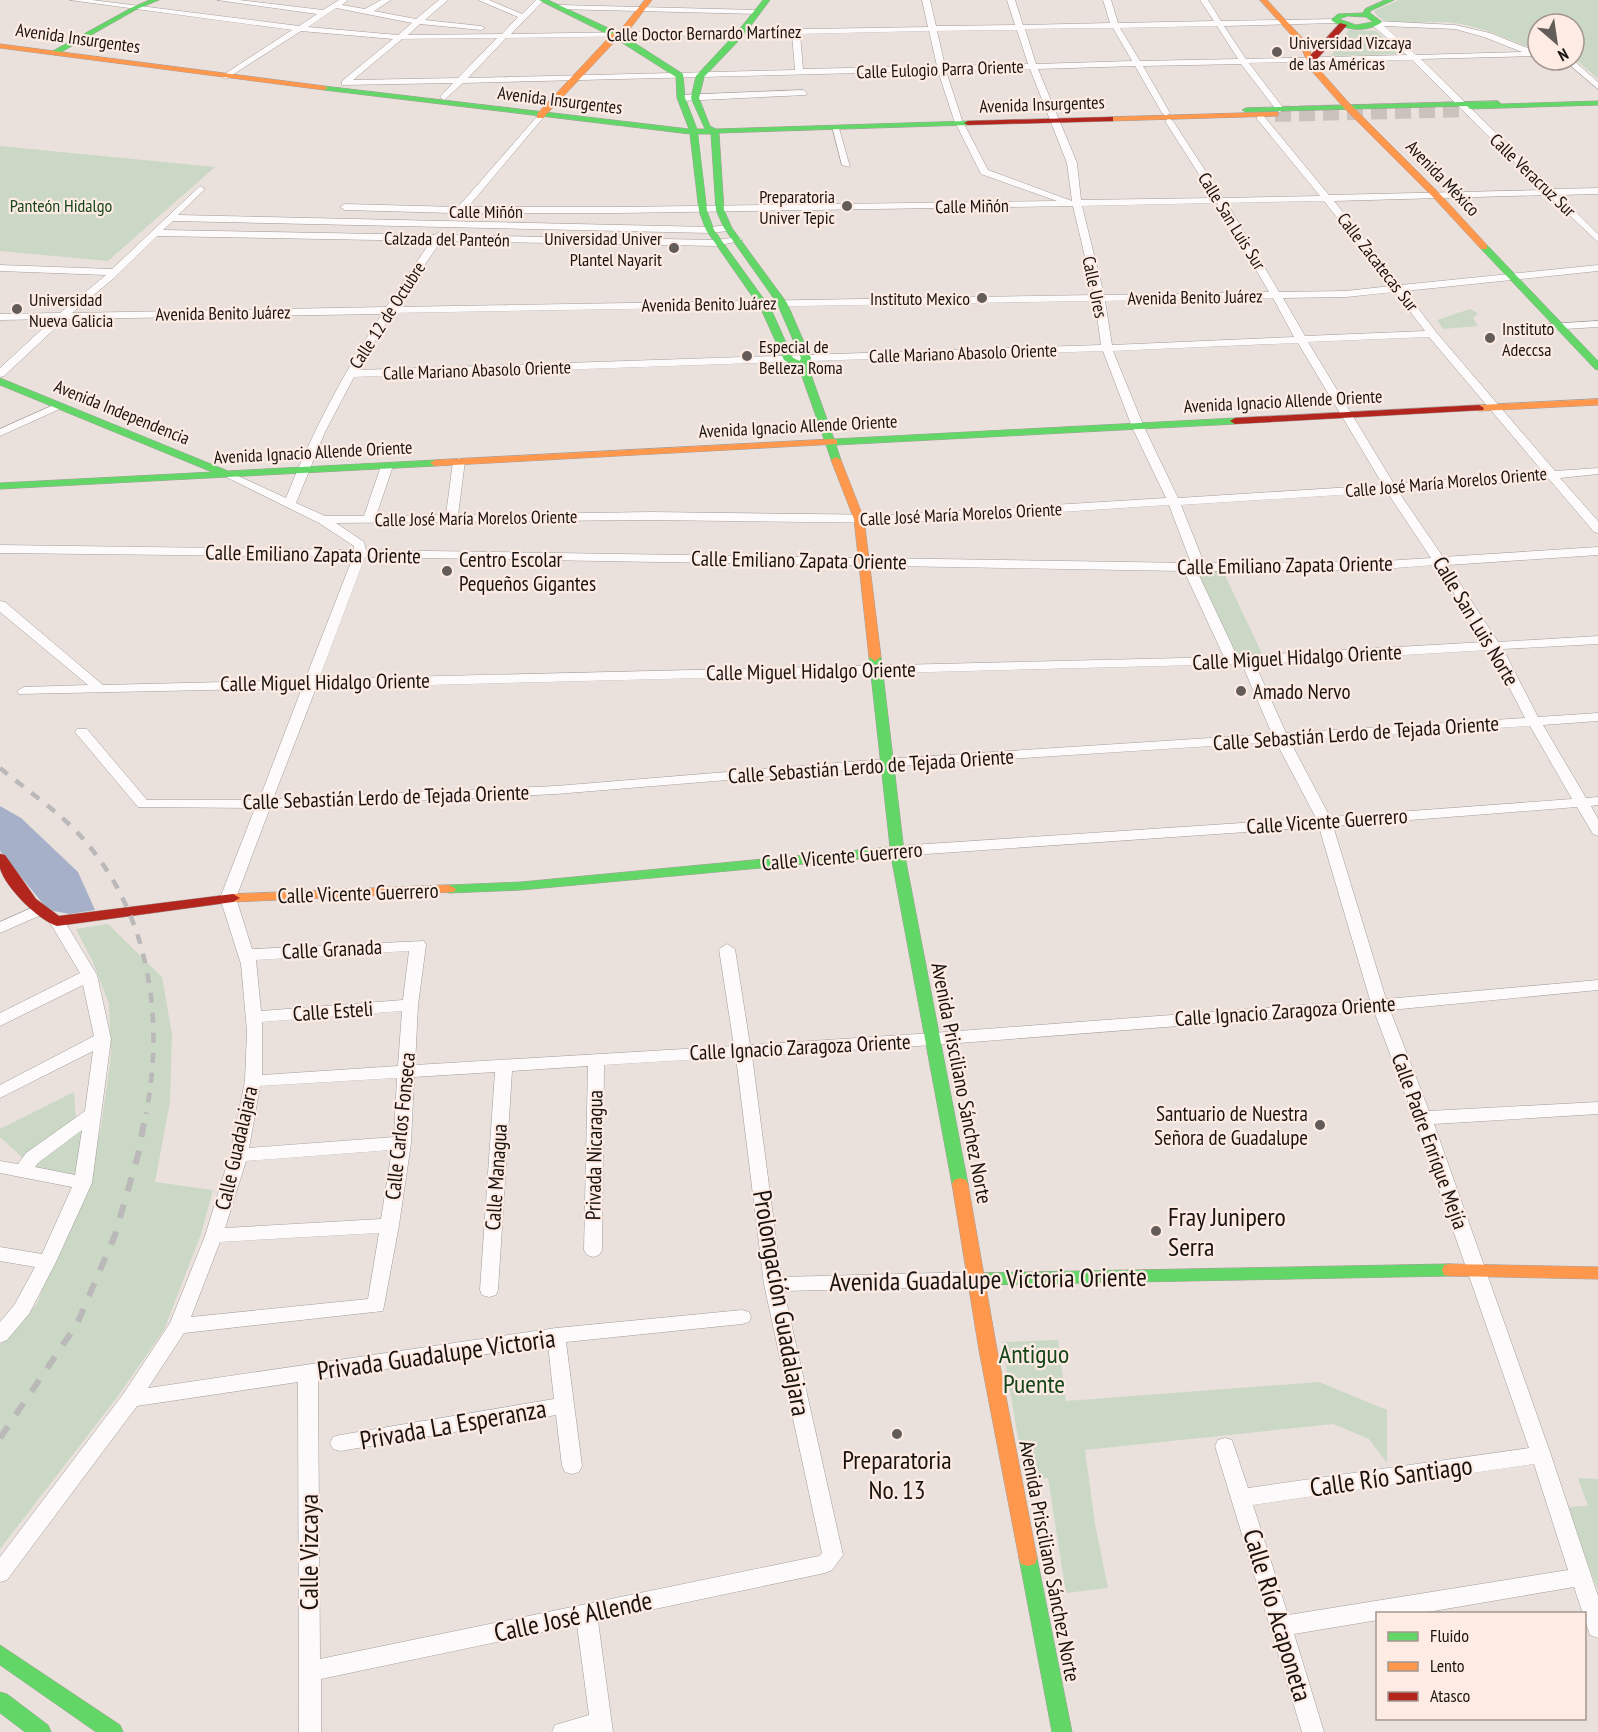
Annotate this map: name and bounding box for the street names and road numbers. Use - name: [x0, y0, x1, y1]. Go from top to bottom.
- street label: Avenida Insurgentes: [14, 18, 142, 58]
- street label: Calle Doctor Bernardo Martínez: [606, 20, 802, 46]
- street label: Calle Eulogio Parra Oriente: [856, 55, 1024, 83]
- street label: Avenida Insurgentes: [496, 81, 624, 119]
- street label: Avenida Insurgentes: [979, 90, 1105, 118]
- street label: Calle Veracruz Sur: [1485, 128, 1581, 222]
- street label: Avenida México: [1401, 135, 1485, 221]
- street label: Calle San Luis Sur: [1193, 168, 1271, 274]
- street label: Calle Miñón: [935, 194, 1009, 218]
- street label: Calle Miñón: [449, 200, 523, 223]
- street label: Calle Zacatecas Sur: [1332, 208, 1424, 316]
- street label: Calzada del Panteón: [384, 226, 510, 252]
- street label: Calle Ures: [1077, 254, 1113, 320]
- street label: Calle 12 de Octubre: [344, 257, 430, 373]
- street label: Avenida Benito Juárez: [1127, 284, 1263, 310]
- street label: Avenida Benito Juárez: [641, 291, 777, 317]
- street label: Avenida Benito Juárez: [155, 300, 291, 326]
- street label: Calle Mariano Abasolo Oriente: [869, 338, 1057, 368]
- street label: Calle Mariano Abasolo Oriente: [383, 355, 571, 385]
- street label: Avenida Independencia: [51, 374, 193, 450]
- street label: Avenida Ignacio Allende Oriente: [1183, 384, 1383, 418]
- street label: Avenida Ignacio Allende Oriente: [698, 409, 898, 443]
- street label: Avenida Ignacio Allende Oriente: [213, 435, 413, 469]
- street label: Calle José María Morelos Oriente: [1344, 462, 1548, 502]
- street label: Calle José María Morelos Oriente: [859, 497, 1063, 531]
- street label: Calle José María Morelos Oriente: [375, 505, 577, 531]
- street label: Calle Emiliano Zapata Oriente: [205, 539, 421, 569]
- street label: Calle Emiliano Zapata Oriente: [691, 545, 907, 575]
- street label: Calle Emiliano Zapata Oriente: [1177, 550, 1393, 580]
- street label: Calle San Luis Norte: [1427, 551, 1525, 691]
- street label: Calle Miguel Hidalgo Oriente: [1192, 638, 1402, 676]
- street label: Calle Miguel Hidalgo Oriente: [706, 656, 916, 686]
- street label: Calle Miguel Hidalgo Oriente: [220, 667, 430, 697]
- street label: Calle Sebastián Lerdo de Tejada Oriente: [1212, 710, 1500, 756]
- street label: Calle Sebastián Lerdo de Tejada Oriente: [727, 743, 1015, 789]
- street label: Calle Sebastián Lerdo de Tejada Oriente: [242, 779, 530, 815]
- street label: Calle Vicente Guerrero: [1246, 802, 1408, 840]
- street label: Calle Vicente Guerrero: [760, 836, 924, 876]
- street label: Calle Vicente Guerrero: [277, 877, 439, 909]
- street label: Calle Granada: [281, 933, 383, 965]
- street label: Avenida Prisciliano Sánchez Norte: [925, 960, 999, 1206]
- street label: Calle Ignacio Zaragoza Oriente: [1174, 990, 1396, 1032]
- street label: Calle Esteli: [292, 995, 374, 1027]
- street label: Calle Ignacio Zaragoza Oriente: [689, 1028, 911, 1066]
- street label: Calle Padre Enrique Mejía: [1386, 1049, 1474, 1233]
- street label: Calle Carlos Fonseca: [379, 1051, 421, 1201]
- street label: Calle Guadalajara: [209, 1083, 263, 1213]
- street label: Privada Nicaragua: [579, 1090, 609, 1220]
- street label: Calle Managua: [479, 1123, 513, 1231]
- street label: Prolongación Guadalajara: [746, 1187, 818, 1419]
- street label: Avenida Guadalupe Victoria Oriente: [829, 1260, 1147, 1298]
- street label: Privada Guadalupe Victoria: [315, 1321, 557, 1387]
- street label: Privada La Esperanza: [357, 1391, 549, 1457]
- street label: Avenida Prisciliano Sánchez Norte: [1013, 1438, 1087, 1684]
- street label: Calle Río Santiago: [1308, 1448, 1474, 1504]
- street label: Calle Vizcaya: [292, 1494, 325, 1610]
- street label: Calle Río Acaponeta: [1236, 1525, 1320, 1705]
- street label: Calle José Allende: [491, 1583, 655, 1649]

